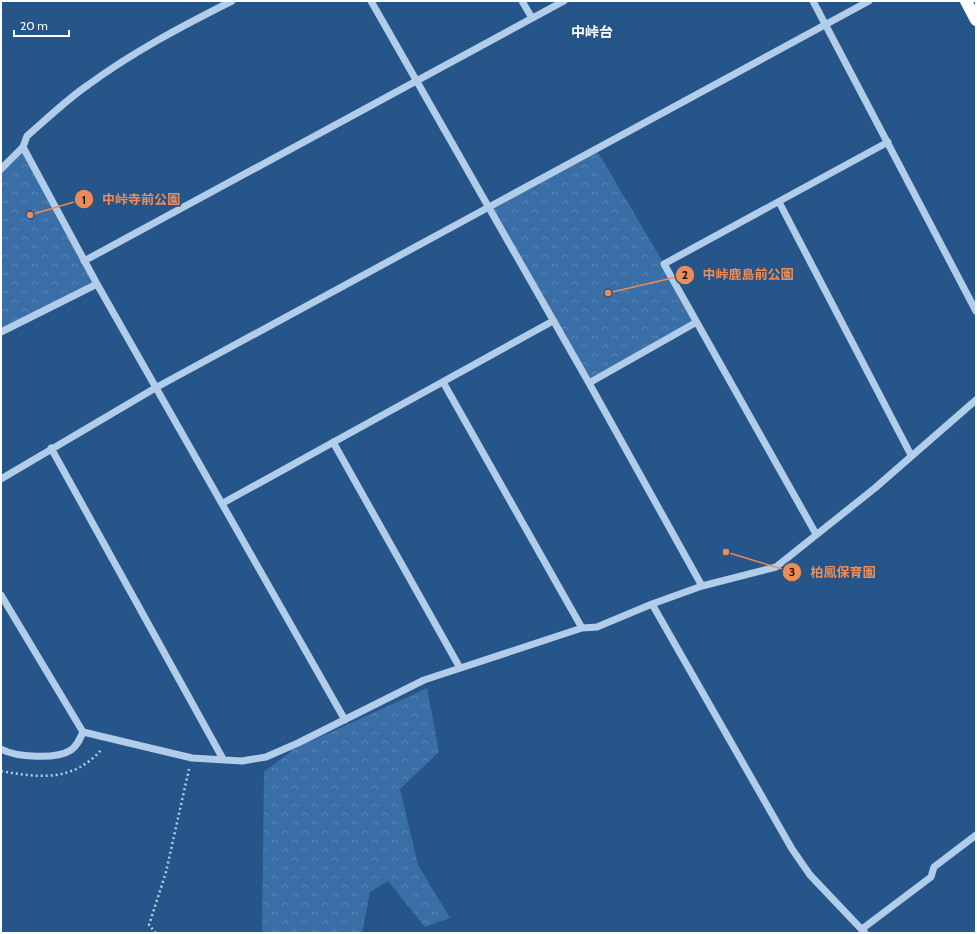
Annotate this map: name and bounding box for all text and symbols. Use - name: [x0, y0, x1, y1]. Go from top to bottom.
- scale bar: [14, 12, 69, 38]
- text: 20 m: [20, 18, 48, 33]
- district label: 中峠台: [571, 23, 613, 41]
- callout: 中峠寺前公園: [74, 187, 188, 212]
- text: 中峠寺前公園: [102, 191, 180, 207]
- text: 1: [82, 192, 86, 207]
- callout: 中峠鹿島前公園: [675, 262, 802, 287]
- text: 中峠鹿島前公園: [702, 266, 794, 282]
- text: 2: [682, 267, 688, 282]
- callout: 柏鳳保育園: [782, 560, 883, 585]
- text: 3: [789, 564, 795, 579]
- text: 柏鳳保育園: [810, 564, 876, 580]

